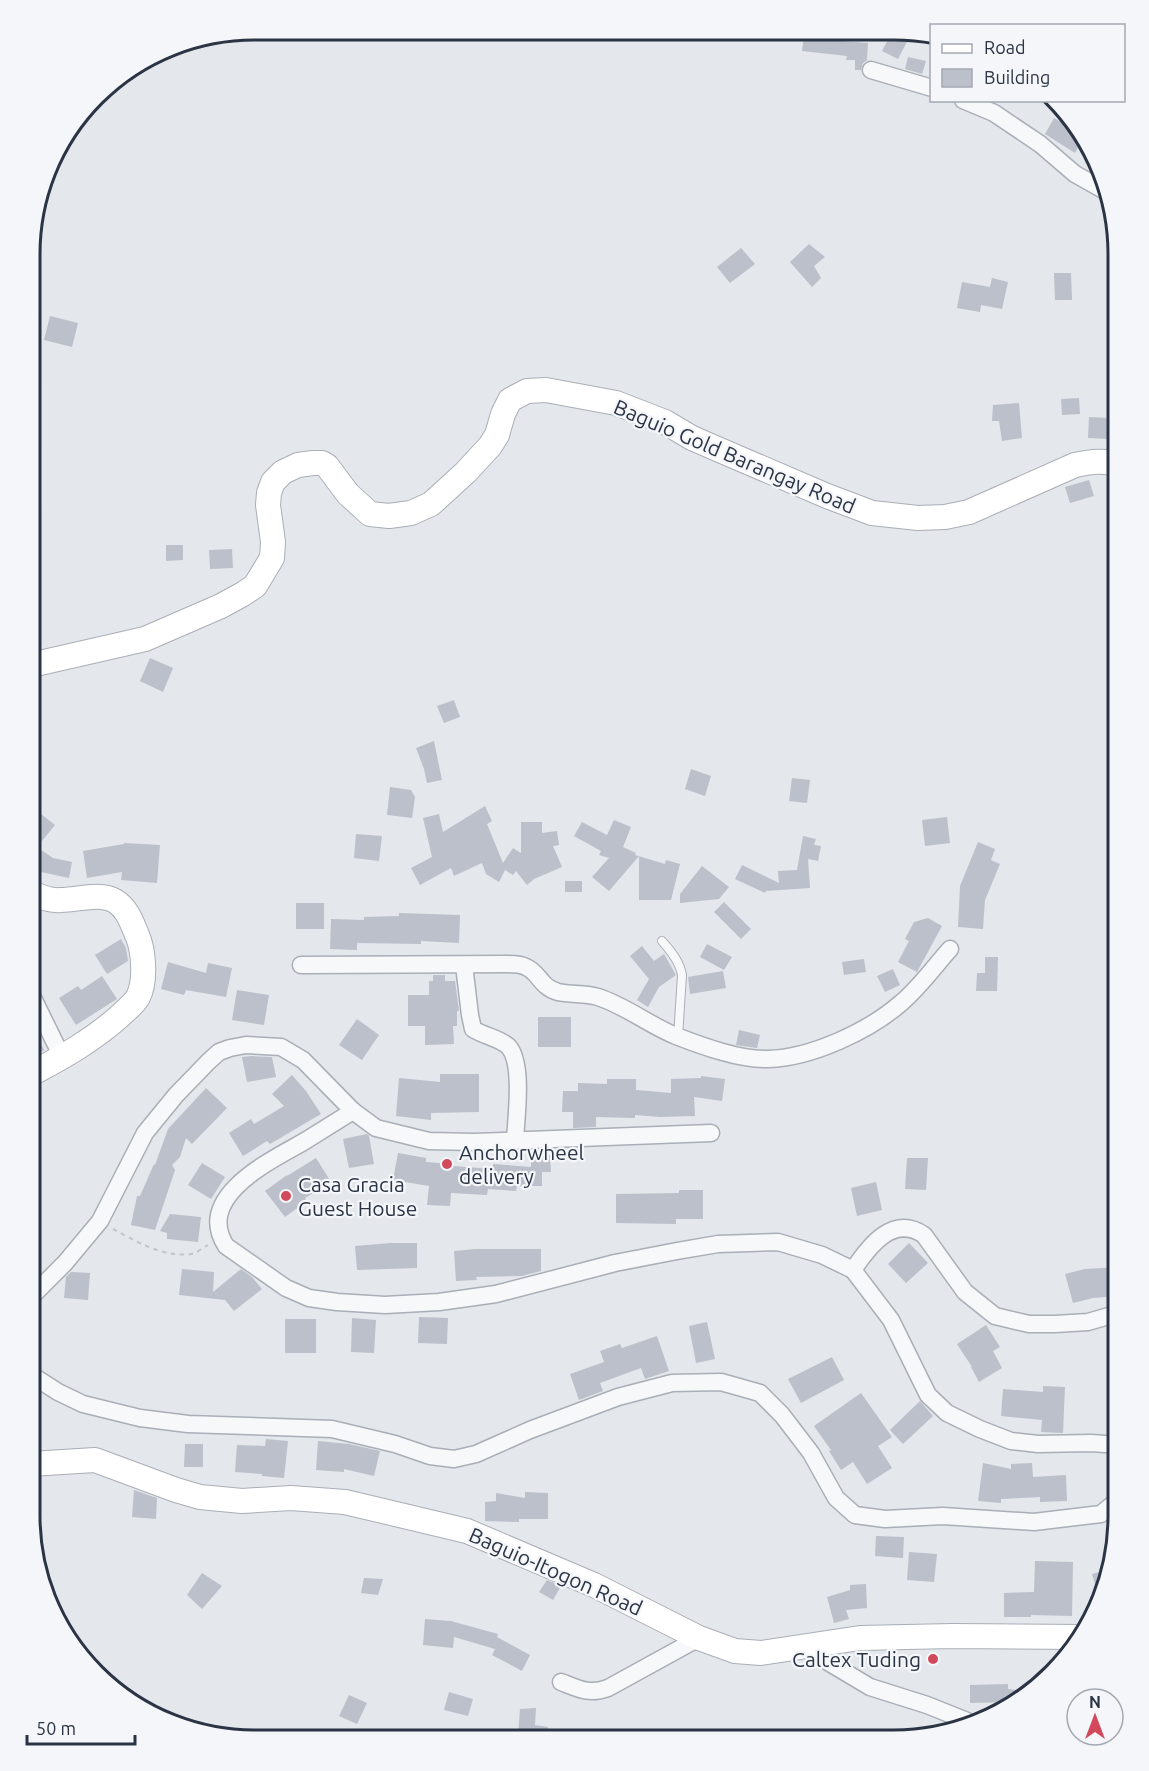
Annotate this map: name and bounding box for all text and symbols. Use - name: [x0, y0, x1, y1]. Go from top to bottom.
- legend: [930, 24, 1125, 102]
- text: Road: [984, 37, 1026, 57]
- text: Building: [984, 67, 1050, 87]
- street label: Baguio Gold Barangay Road: [611, 394, 859, 518]
- place label: Anchorwheel delivery: [459, 1140, 584, 1188]
- marker: Anchorwheel delivery: [440, 1157, 454, 1171]
- place label: Casa Gracia Guest House: [298, 1172, 417, 1220]
- marker: Casa Gracia Guest House: [279, 1189, 293, 1203]
- street label: Baguio-Itogon Road: [466, 1522, 646, 1620]
- place label: Caltex Tuding: [792, 1647, 921, 1671]
- marker: Caltex Tuding: [926, 1652, 940, 1666]
- north arrow: [1065, 1687, 1125, 1747]
- text: N: [1089, 1693, 1101, 1711]
- scale bar: [27, 1708, 135, 1746]
- text: 50 m: [36, 1718, 76, 1738]

